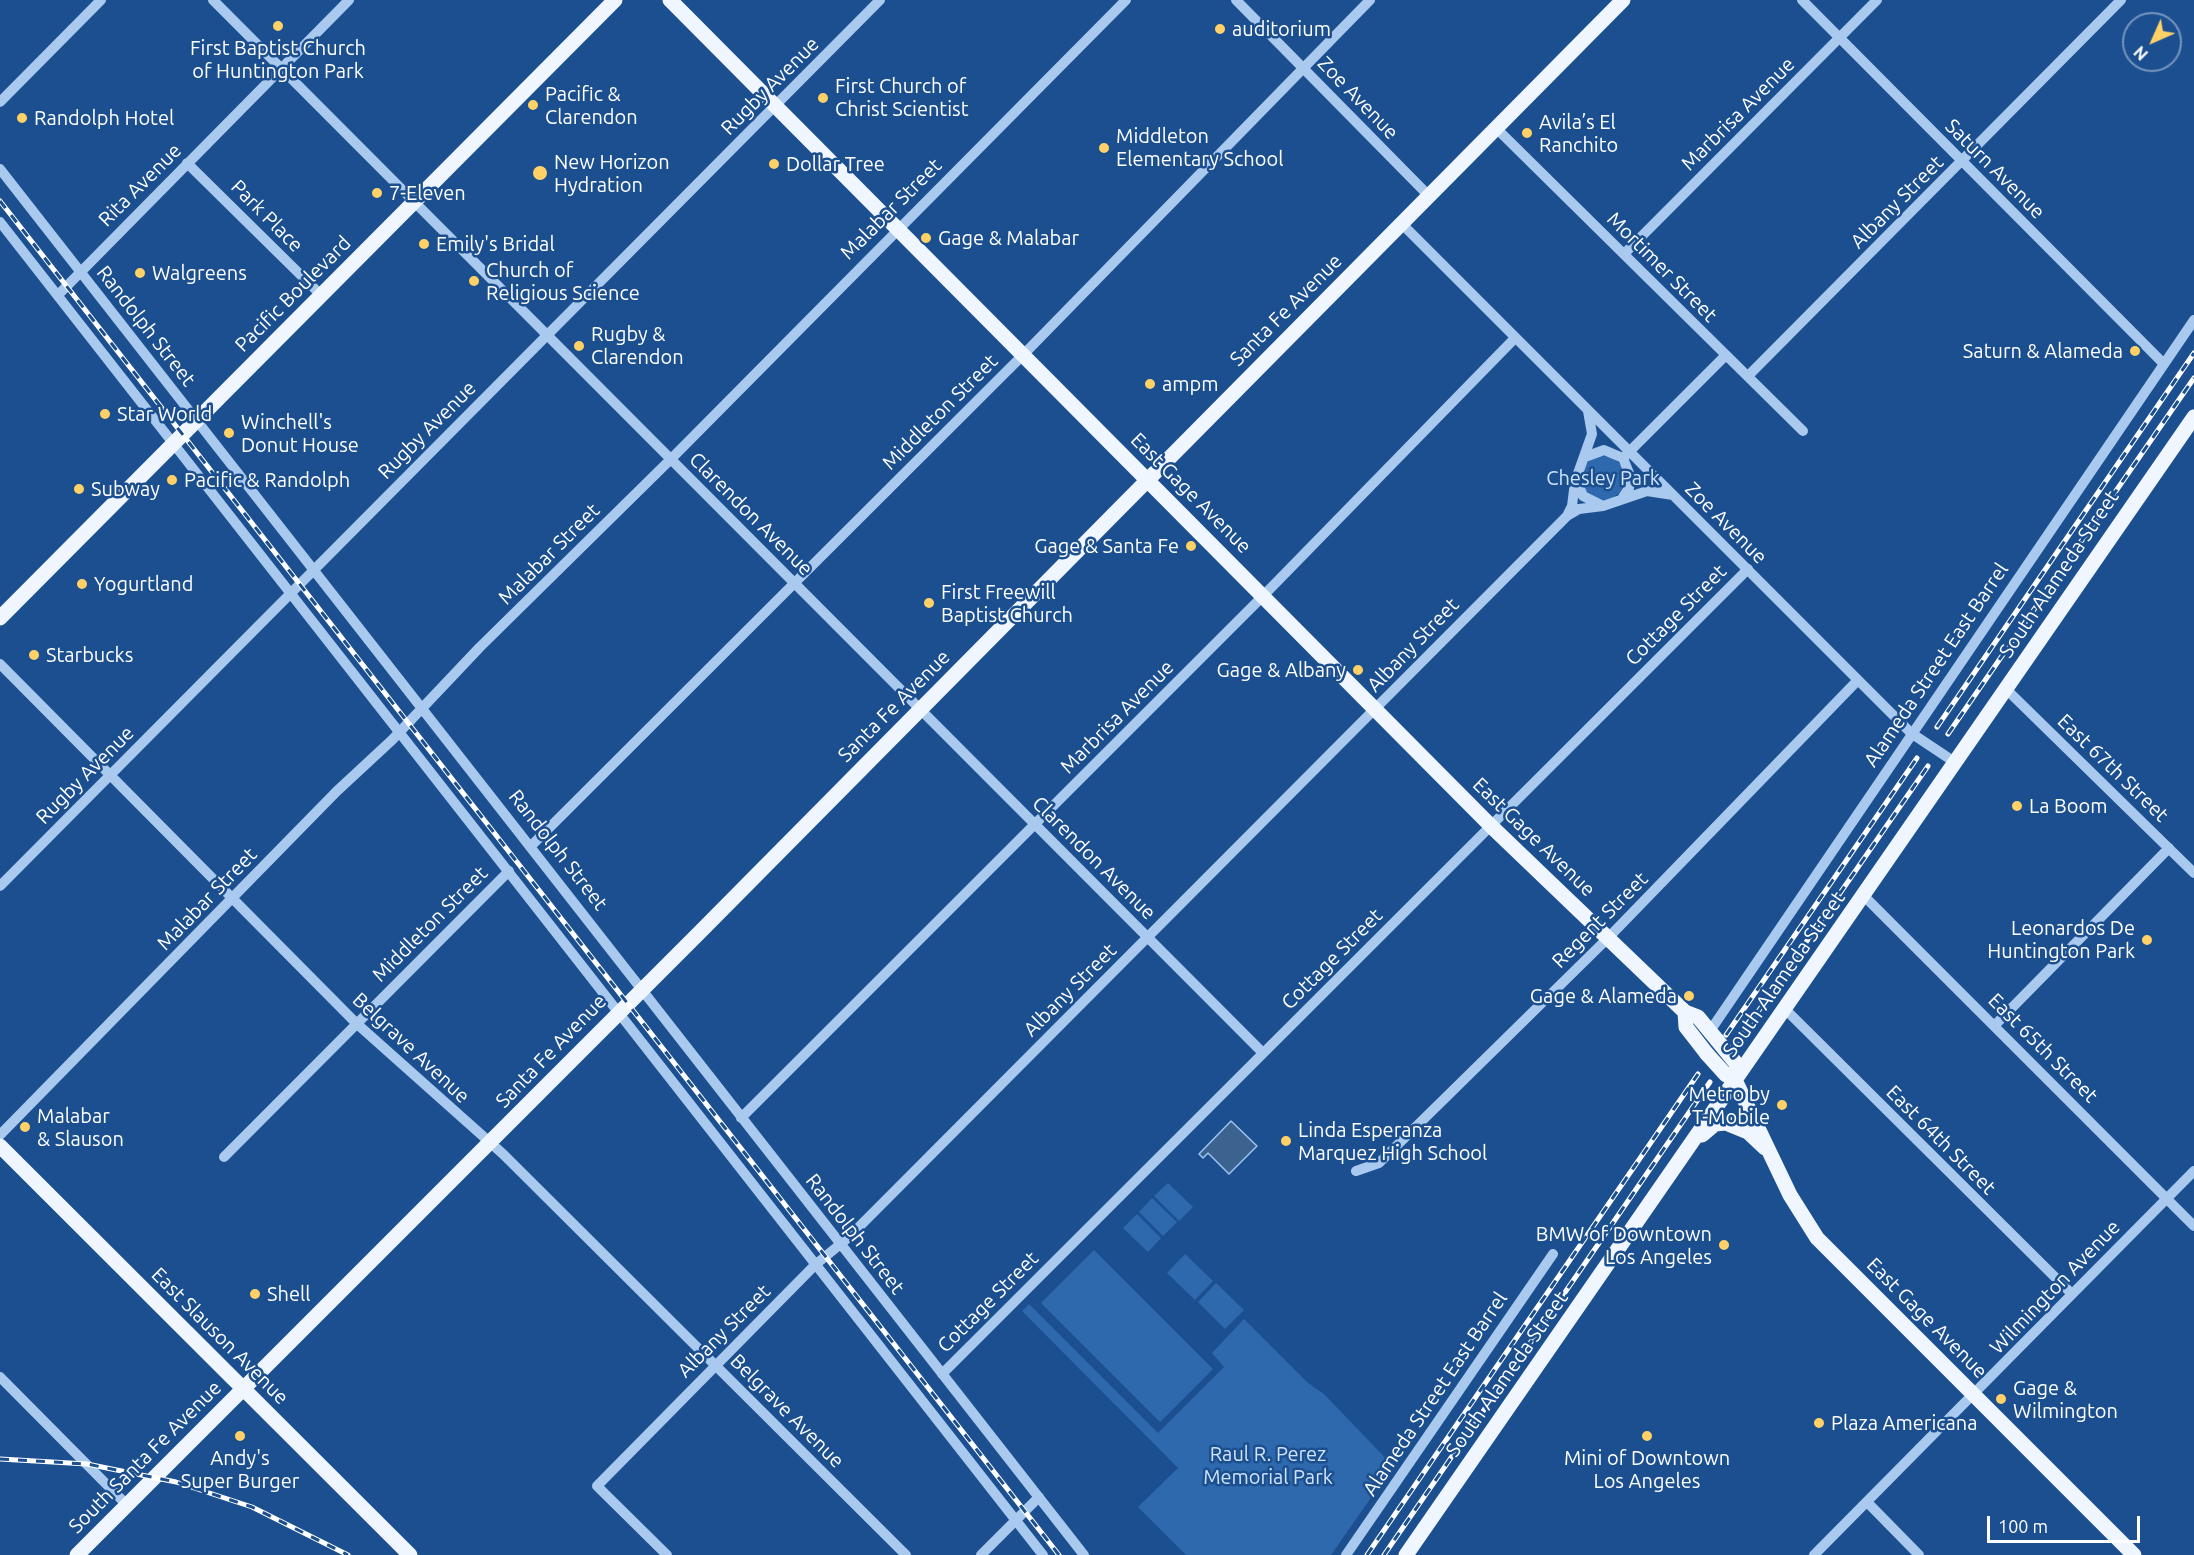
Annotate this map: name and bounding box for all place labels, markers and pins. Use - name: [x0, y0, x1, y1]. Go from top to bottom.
- place label: auditorium: [1232, 17, 1331, 41]
- marker: First Baptist Church of Huntington Park: [271, 19, 285, 33]
- marker: auditorium: [1213, 22, 1227, 36]
- place label: First Baptist Church of Huntington Park: [190, 36, 366, 83]
- place label: First Church of Christ Scientist: [835, 74, 969, 121]
- place label: Pacific & Clarendon: [545, 82, 638, 129]
- marker: First Church of Christ Scientist: [816, 91, 830, 105]
- marker: Pacific & Clarendon: [526, 98, 540, 112]
- place label: Randolph Hotel: [34, 106, 174, 130]
- place label: Avila’s El Ranchito: [1539, 110, 1618, 157]
- marker: Randolph Hotel: [15, 111, 29, 125]
- place label: Middleton Elementary School: [1116, 124, 1283, 171]
- marker: Avila’s El Ranchito: [1520, 126, 1534, 140]
- marker: Middleton Elementary School: [1097, 141, 1111, 155]
- place label: New Horizon Hydration: [554, 150, 670, 197]
- place label: Dollar Tree: [786, 152, 885, 176]
- marker: Dollar Tree: [767, 157, 781, 171]
- marker: New Horizon Hydration: [531, 164, 549, 182]
- place label: 7-Eleven: [389, 181, 466, 205]
- marker: 7-Eleven: [370, 186, 384, 200]
- place label: Gage & Malabar: [938, 226, 1079, 250]
- marker: Gage & Malabar: [919, 231, 933, 245]
- place label: Emily's Bridal: [436, 232, 555, 256]
- marker: Emily's Bridal: [417, 237, 431, 251]
- place label: Church of Religious Science: [486, 258, 640, 305]
- place label: Walgreens: [152, 261, 247, 285]
- marker: Walgreens: [133, 266, 147, 280]
- marker: Church of Religious Science: [467, 274, 481, 288]
- place label: Rugby & Clarendon: [591, 322, 684, 369]
- marker: Rugby & Clarendon: [572, 339, 586, 353]
- place label: Saturn & Alameda: [1963, 339, 2123, 363]
- marker: Saturn & Alameda: [2128, 344, 2142, 358]
- place label: ampm: [1162, 372, 1218, 396]
- marker: ampm: [1143, 377, 1157, 391]
- place label: Star World: [117, 402, 212, 426]
- marker: Star World: [98, 407, 112, 421]
- place label: Winchell's Donut House: [241, 410, 359, 457]
- marker: Winchell's Donut House: [222, 426, 236, 440]
- place label: Pacific & Randolph: [184, 468, 350, 492]
- marker: Pacific & Randolph: [165, 473, 179, 487]
- place label: Subway: [91, 477, 160, 501]
- marker: Subway: [72, 482, 86, 496]
- place label: Gage & Santa Fe: [1034, 534, 1179, 558]
- marker: Gage & Santa Fe: [1184, 539, 1198, 553]
- place label: Yogurtland: [94, 572, 193, 596]
- marker: Yogurtland: [75, 577, 89, 591]
- place label: First Freewill Baptist Church: [941, 580, 1073, 627]
- marker: First Freewill Baptist Church: [922, 596, 936, 610]
- place label: Starbucks: [46, 643, 133, 667]
- marker: Starbucks: [27, 648, 41, 662]
- place label: Gage & Albany: [1217, 658, 1346, 682]
- marker: Gage & Albany: [1351, 663, 1365, 677]
- place label: La Boom: [2029, 794, 2107, 818]
- marker: La Boom: [2010, 799, 2024, 813]
- place label: Leonardos De Huntington Park: [1987, 916, 2135, 963]
- marker: Leonardos De Huntington Park: [2140, 933, 2154, 947]
- place label: Gage & Alameda: [1530, 984, 1677, 1008]
- marker: Gage & Alameda: [1682, 989, 1696, 1003]
- place label: Metro by T-Mobile: [1689, 1082, 1770, 1129]
- marker: Metro by T-Mobile: [1775, 1098, 1789, 1112]
- place label: Malabar & Slauson: [37, 1104, 124, 1151]
- place label: Linda Esperanza Marquez High School: [1298, 1118, 1487, 1165]
- marker: Malabar & Slauson: [18, 1120, 32, 1134]
- marker: Linda Esperanza Marquez High School: [1279, 1134, 1293, 1148]
- place label: BMW of Downtown Los Angeles: [1536, 1222, 1712, 1269]
- marker: BMW of Downtown Los Angeles: [1717, 1238, 1731, 1252]
- place label: Shell: [267, 1282, 310, 1306]
- marker: Shell: [248, 1287, 262, 1301]
- place label: Gage & Wilmington: [2013, 1376, 2118, 1423]
- marker: Gage & Wilmington: [1994, 1392, 2008, 1406]
- place label: Plaza Americana: [1831, 1411, 1977, 1435]
- marker: Plaza Americana: [1812, 1416, 1826, 1430]
- marker: Andy's Super Burger: [233, 1429, 247, 1443]
- marker: Mini of Downtown Los Angeles: [1640, 1429, 1654, 1443]
- place label: Andy's Super Burger: [181, 1446, 299, 1493]
- place label: Mini of Downtown Los Angeles: [1564, 1446, 1730, 1493]

